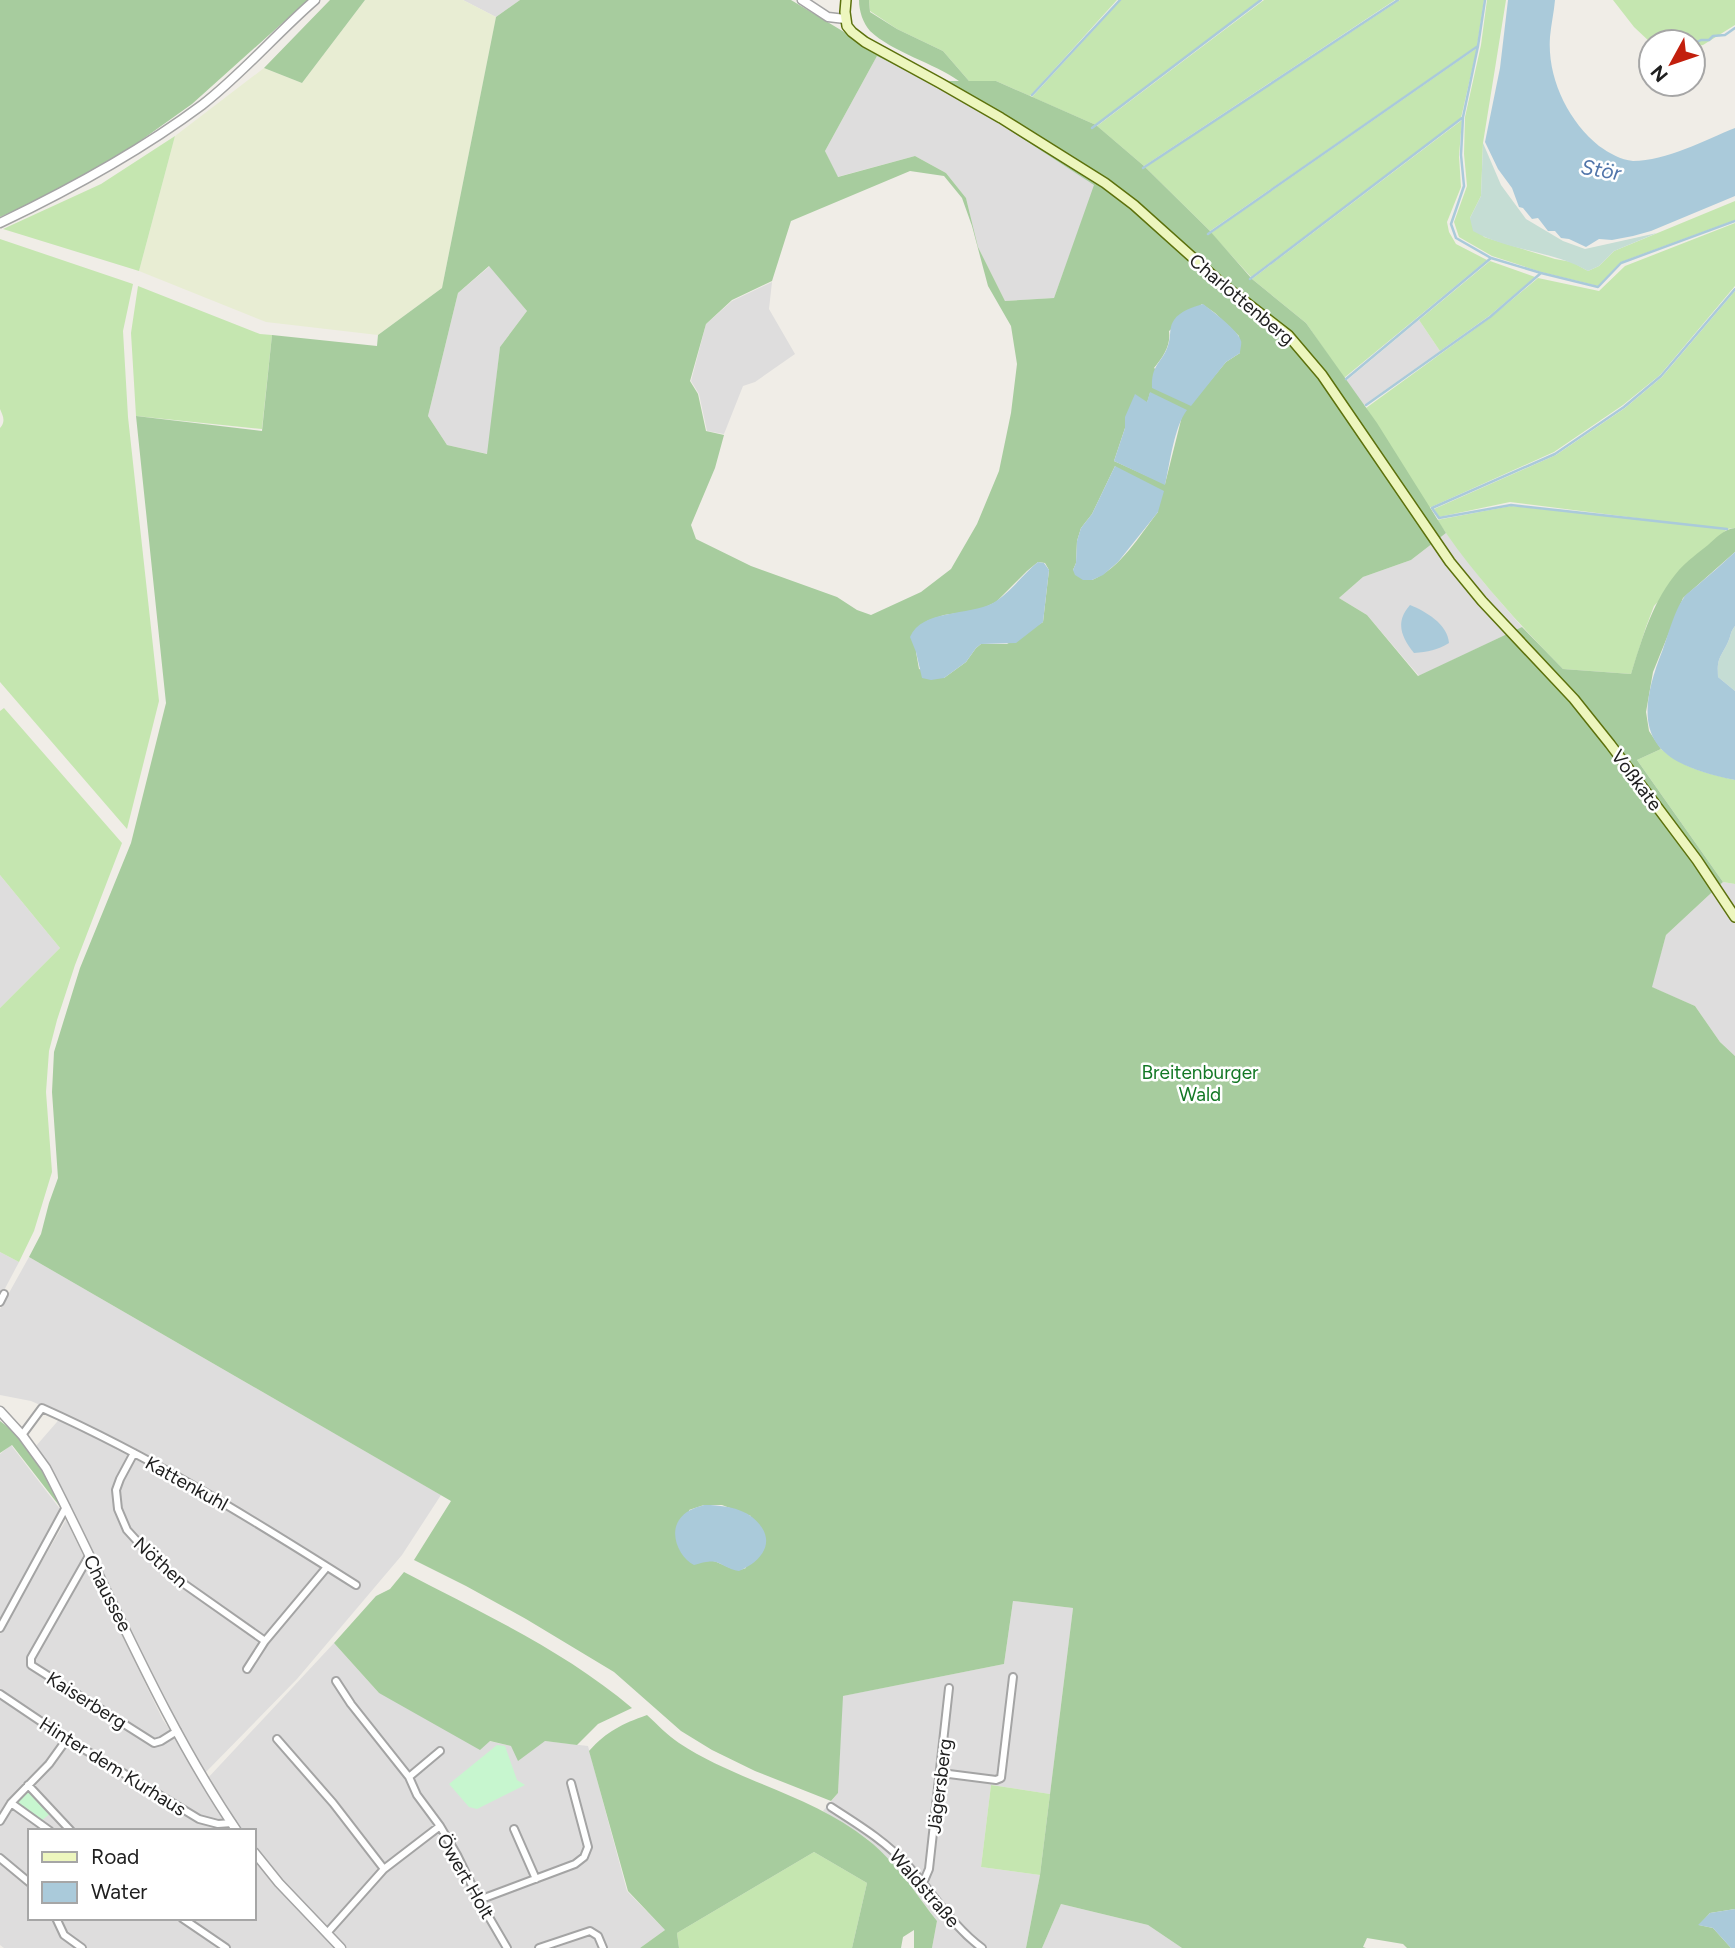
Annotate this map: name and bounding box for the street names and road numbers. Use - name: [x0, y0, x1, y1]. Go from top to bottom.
- street label: Charlottenberg: [1184, 249, 1299, 350]
- street label: Voßkate: [1606, 745, 1667, 815]
- street label: Kattenkuhl: [141, 1451, 232, 1516]
- street label: Nöthen: [129, 1532, 192, 1592]
- street label: Chaussee: [78, 1551, 137, 1635]
- street label: Kaiserberg: [42, 1667, 131, 1734]
- street label: Hinter dem Kurhaus: [35, 1712, 190, 1821]
- street label: Jägersberg: [922, 1737, 957, 1835]
- street label: Öwert Holt: [432, 1829, 499, 1923]
- street label: Waldstraße: [885, 1845, 965, 1932]

